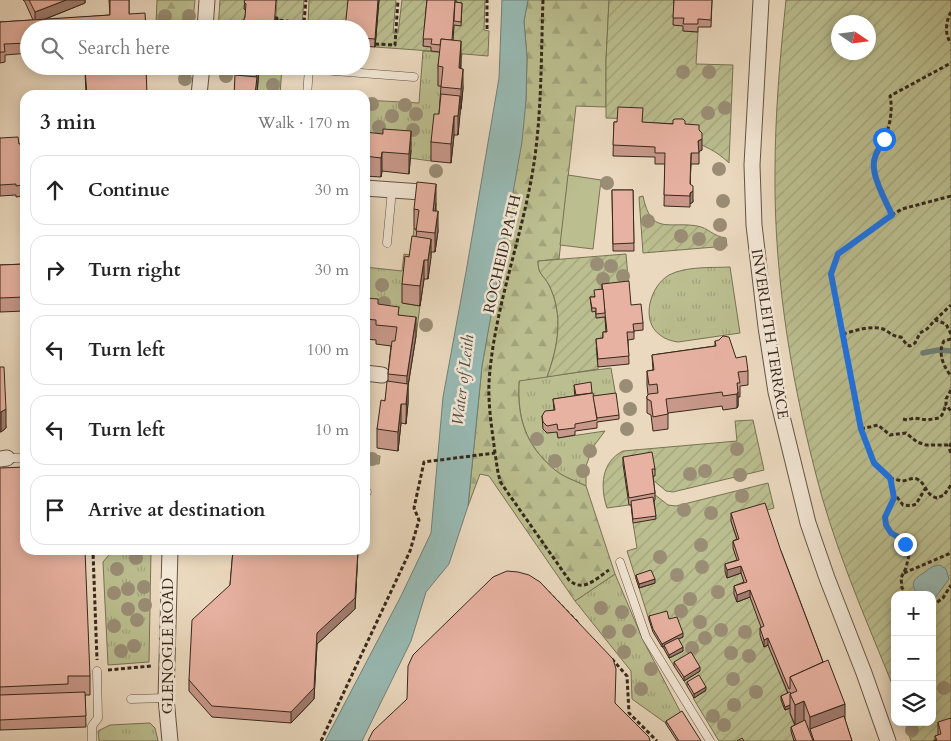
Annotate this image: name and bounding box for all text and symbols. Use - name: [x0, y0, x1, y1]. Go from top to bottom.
- north arrow: [831, 15, 876, 60]
- search box: [20, 20, 370, 75]
- icon: search: [38, 34, 66, 62]
- text: Search here: [78, 35, 170, 61]
- text: 3 min: [40, 108, 96, 137]
- text: Walk · 170 m: [258, 112, 350, 134]
- route start: [873, 128, 896, 151]
- icon: ahead: [41, 176, 69, 204]
- text: Continue: [88, 177, 170, 203]
- text: 30 m: [315, 179, 349, 201]
- street label: ROCHEID PATH: [479, 192, 525, 315]
- street label: INVERLEITH TERRACE: [747, 247, 793, 421]
- icon: right: [41, 256, 69, 284]
- text: Turn right: [88, 257, 180, 283]
- text: 30 m: [315, 259, 349, 281]
- water label: Water of Leith: [447, 333, 480, 427]
- icon: left: [41, 336, 69, 364]
- text: Turn left: [88, 337, 165, 363]
- text: 100 m: [307, 339, 349, 361]
- icon: left: [41, 416, 69, 444]
- text: Turn left: [88, 417, 165, 443]
- text: 10 m: [315, 419, 349, 441]
- icon: arrive: [41, 496, 69, 524]
- text: Arrive at destination: [88, 497, 265, 523]
- route end: [894, 533, 917, 556]
- street label: GLENOGLE ROAD: [158, 578, 178, 714]
- map controls: [891, 591, 936, 726]
- button: +: [891, 591, 936, 636]
- button: −: [891, 636, 936, 681]
- button: layers: [891, 681, 936, 726]

